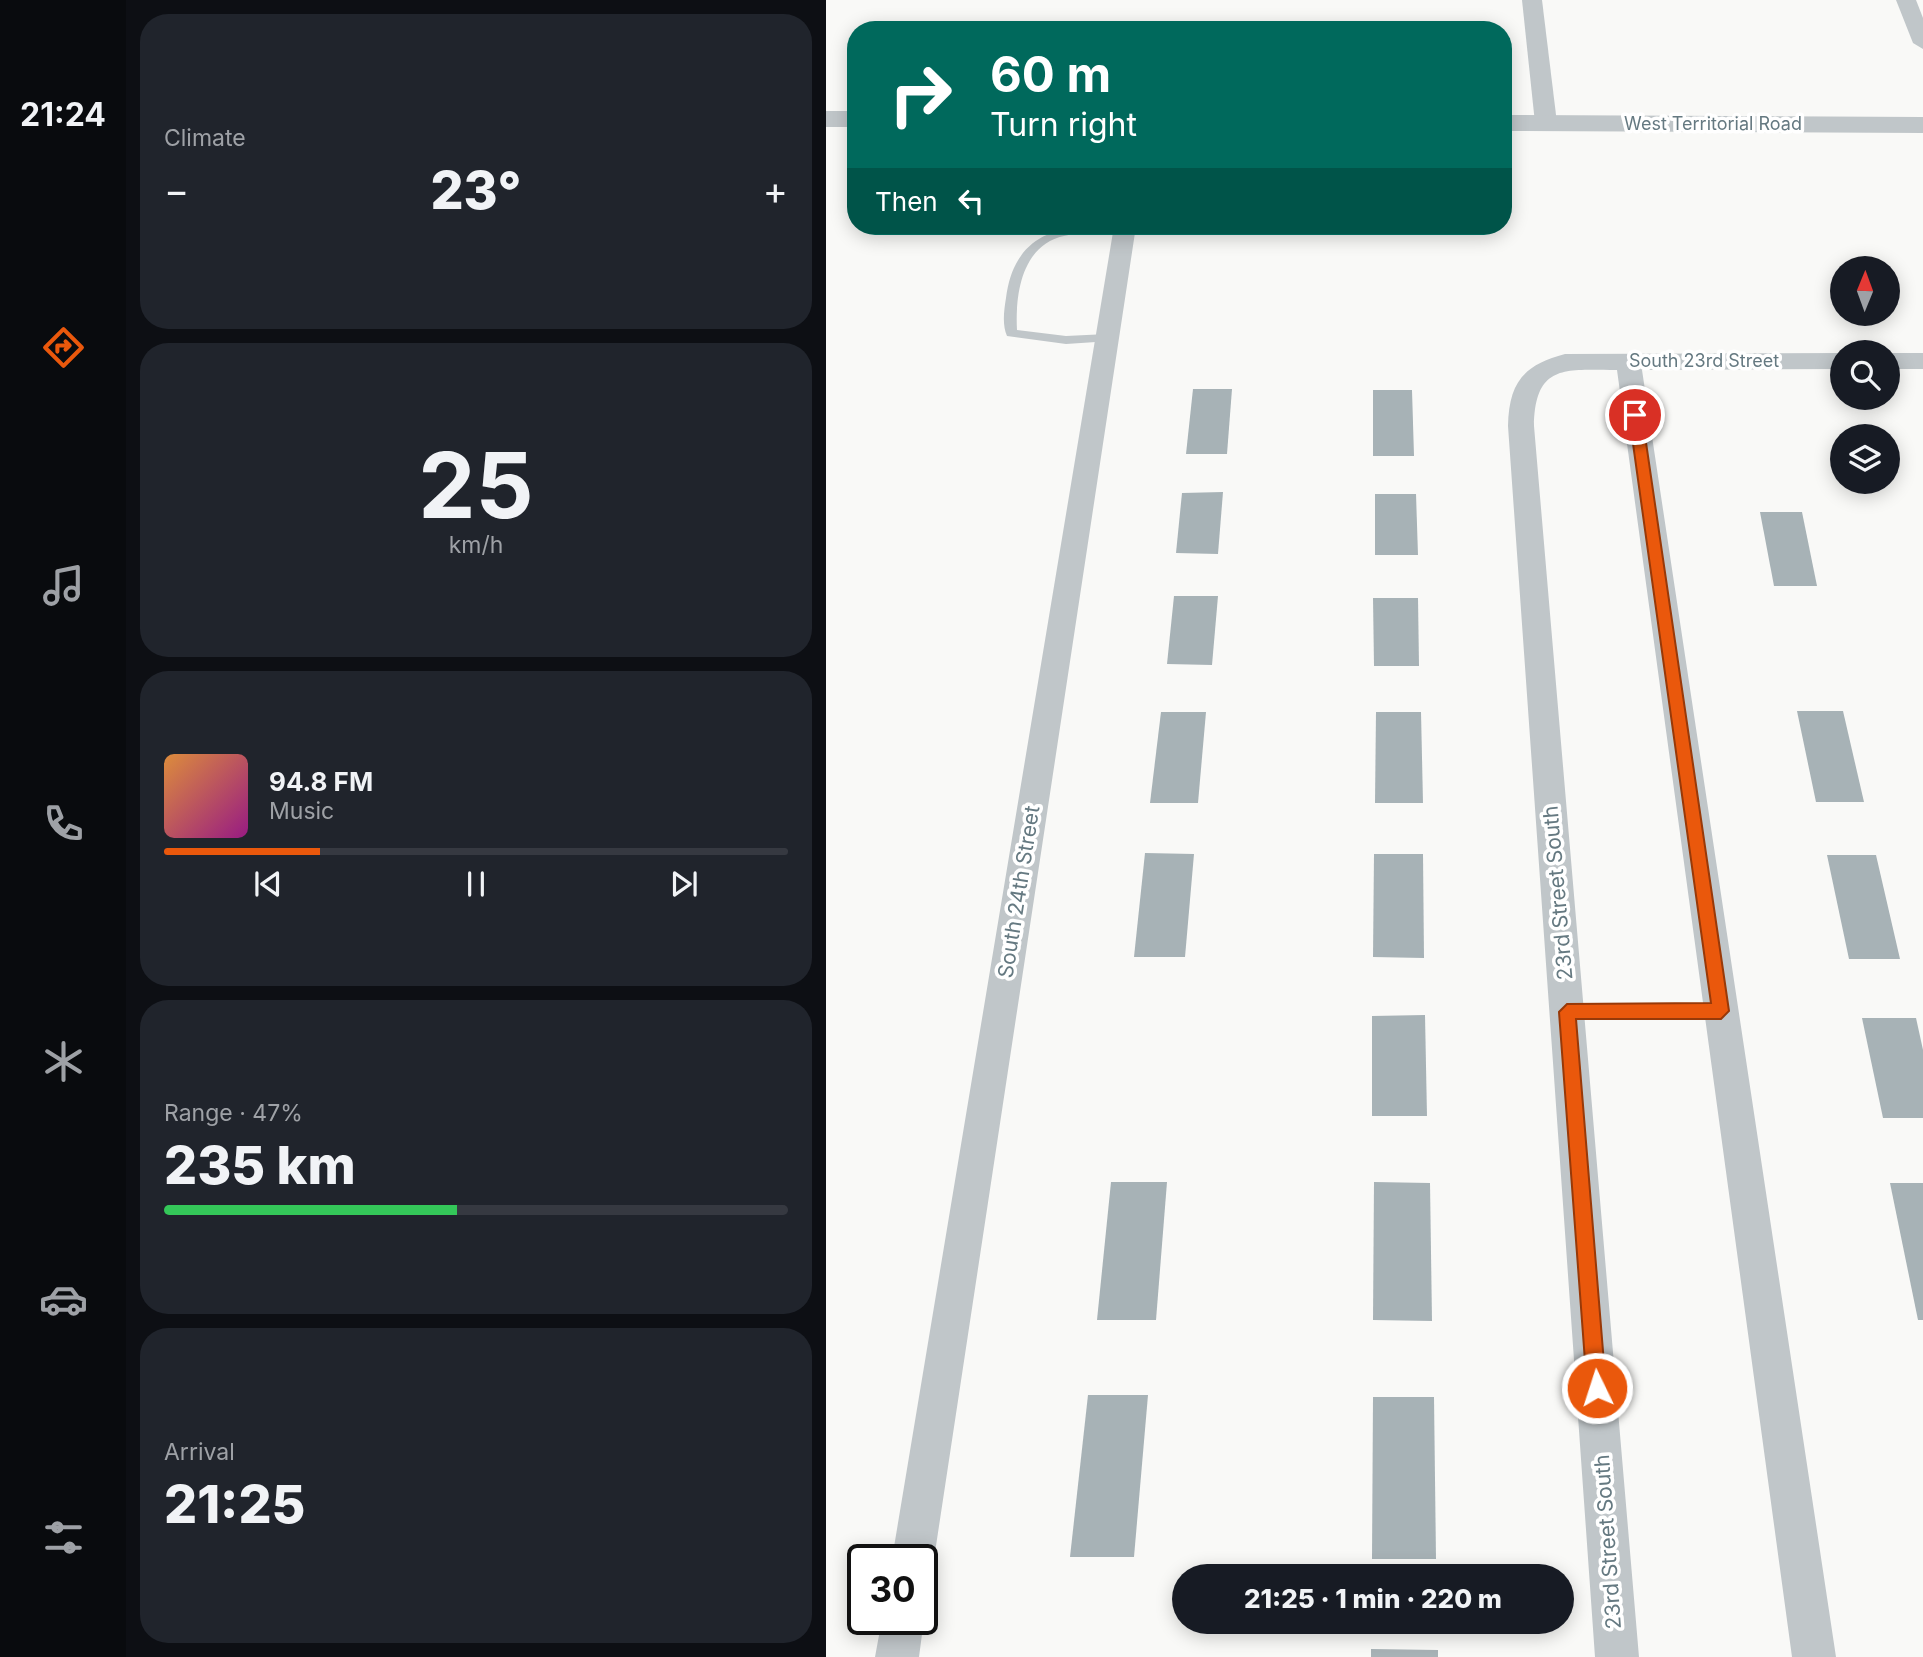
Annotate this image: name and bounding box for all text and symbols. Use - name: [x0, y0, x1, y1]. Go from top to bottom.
- text: 60 m: [990, 45, 1111, 104]
- icon: right: [875, 49, 966, 140]
- text: 21:24: [20, 95, 106, 134]
- text: Turn right: [990, 105, 1137, 144]
- street label: West Territorial Road: [1624, 113, 1802, 134]
- text: Climate: [164, 124, 246, 152]
- text: 23°: [430, 159, 522, 222]
- text: −: [164, 167, 189, 213]
- text: +: [763, 167, 788, 213]
- icon: left: [952, 182, 990, 220]
- text: Then: [875, 186, 938, 217]
- north arrow: [1830, 256, 1900, 326]
- map controls: [1830, 256, 1900, 494]
- icon: directions: [39, 323, 88, 372]
- button: search: [1830, 340, 1900, 410]
- street label: South 23rd Street: [1629, 350, 1779, 371]
- pin: [1605, 385, 1665, 445]
- icon: arrive: [1616, 396, 1654, 434]
- button: layers: [1830, 424, 1900, 494]
- text: 25: [418, 430, 534, 540]
- text: km/h: [449, 531, 503, 559]
- icon: music: [39, 561, 88, 610]
- text: 94.8 FM: [269, 766, 373, 797]
- text: Music: [269, 797, 334, 825]
- icon: phone: [39, 799, 88, 848]
- street label: South 24th Street: [993, 804, 1044, 980]
- street label: 23rd Street South: [1537, 805, 1578, 981]
- icon: previous: [249, 865, 287, 903]
- icon: pause: [457, 865, 495, 903]
- icon: next: [665, 865, 703, 903]
- icon: climate: [39, 1037, 88, 1086]
- text: Range · 47%: [164, 1099, 303, 1127]
- text: 235 km: [164, 1134, 356, 1197]
- icon: car: [39, 1275, 88, 1324]
- position arrow: [1560, 1351, 1634, 1425]
- text: Arrival: [164, 1438, 235, 1466]
- street label: 23rd Street South: [1589, 1454, 1626, 1630]
- text: 21:25: [164, 1473, 306, 1536]
- icon: filters: [39, 1513, 88, 1562]
- speed limit sign: 30: [847, 1544, 938, 1635]
- text: 21:25 · 1 min · 220 m: [1244, 1583, 1502, 1614]

